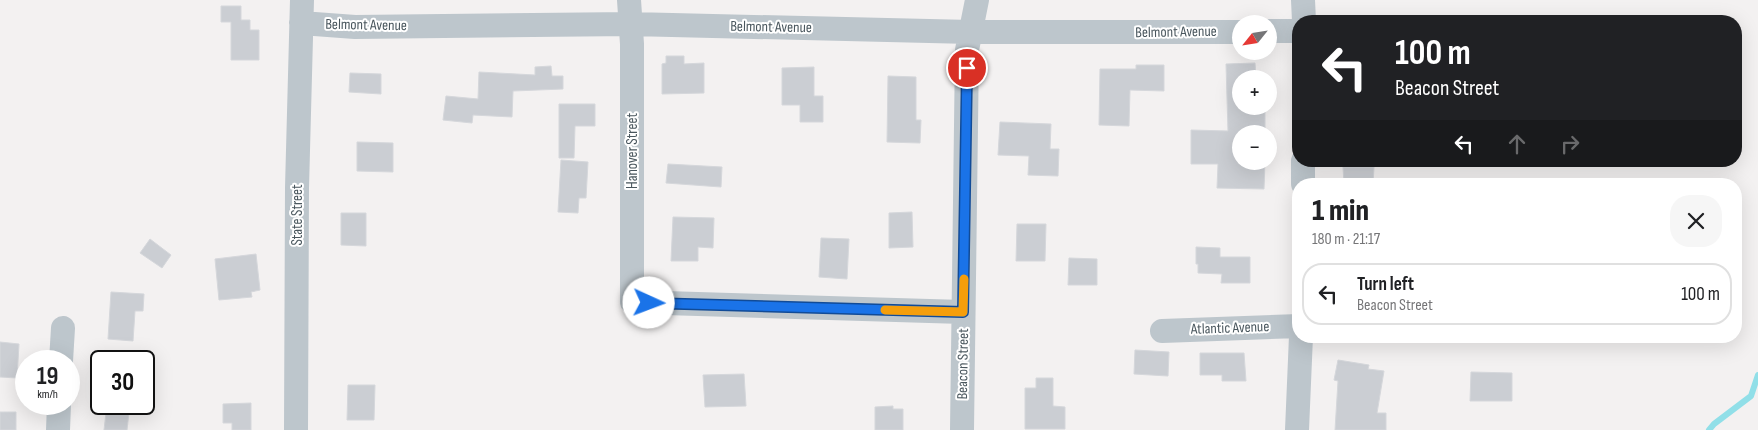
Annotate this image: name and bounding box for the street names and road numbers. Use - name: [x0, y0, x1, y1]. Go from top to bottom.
- street label: Belmont Avenue: [325, 15, 407, 35]
- street label: Belmont Avenue: [730, 17, 812, 37]
- street label: Belmont Avenue: [1135, 22, 1217, 42]
- street label: Hanover Street: [623, 113, 642, 189]
- street label: State Street: [288, 184, 307, 246]
- street label: Atlantic Avenue: [1189, 317, 1270, 339]
- street label: Beacon Street: [953, 328, 973, 400]

